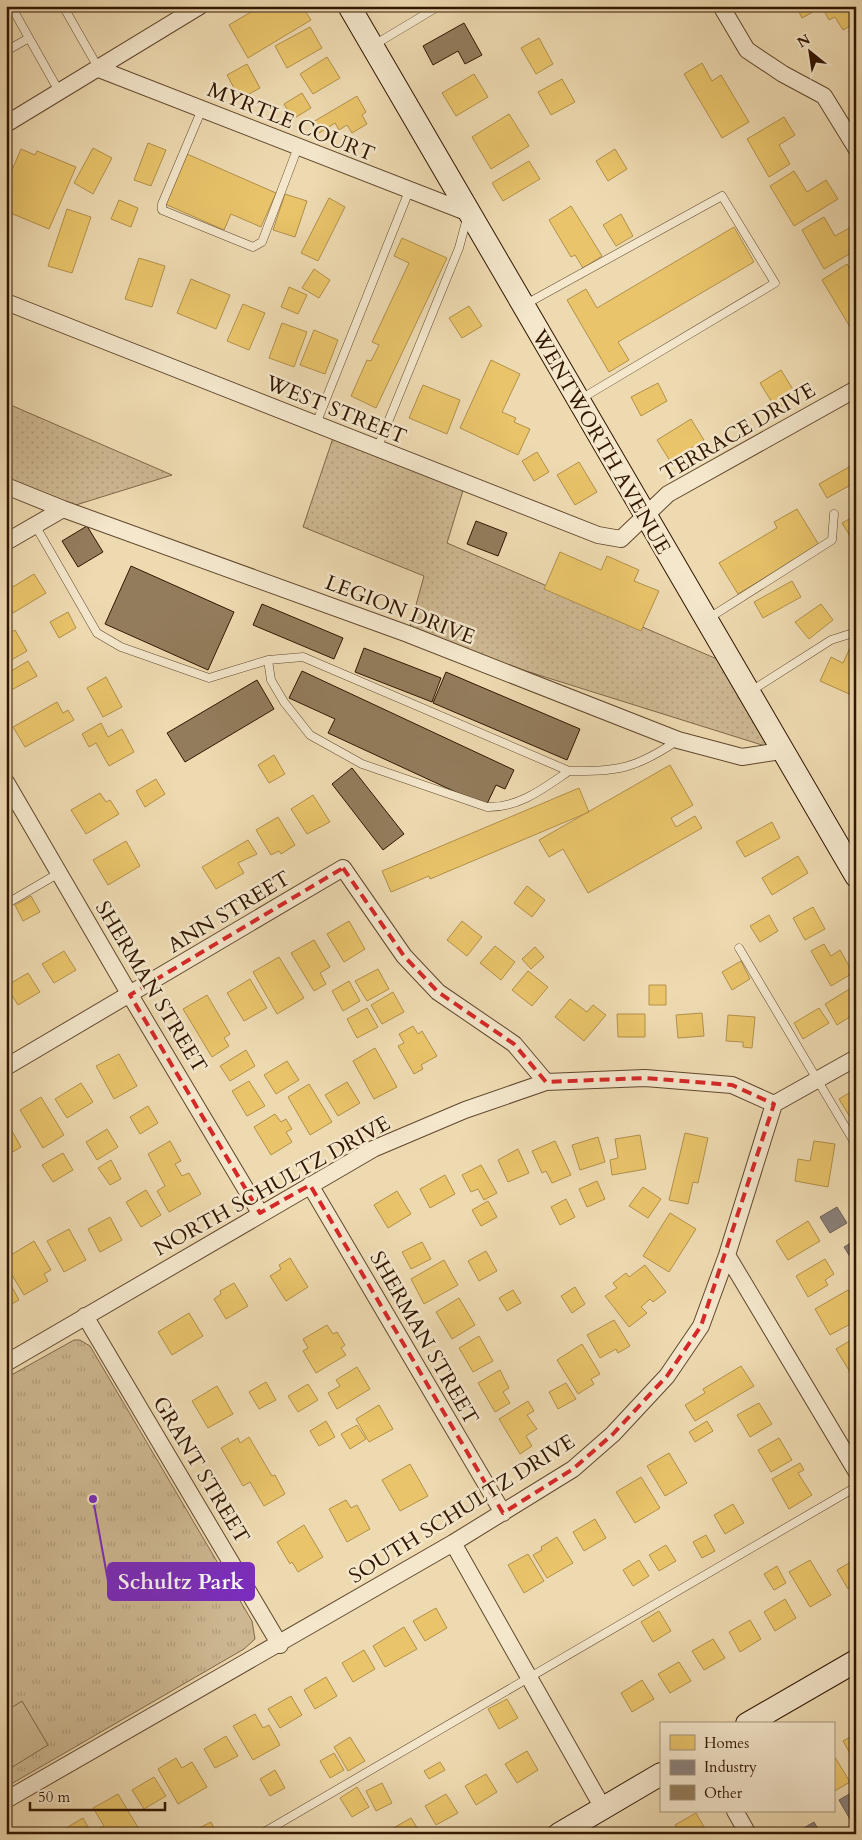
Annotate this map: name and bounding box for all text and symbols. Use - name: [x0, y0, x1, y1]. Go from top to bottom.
- north arrow: [784, 28, 834, 78]
- text: N: [794, 30, 814, 52]
- street label: MYRTLE COURT: [203, 75, 379, 169]
- street label: WENTWORTH AVENUE: [524, 323, 677, 560]
- street label: WEST STREET: [260, 368, 411, 451]
- street label: TERRACE DRIVE: [655, 376, 821, 488]
- street label: LEGION DRIVE: [321, 568, 479, 652]
- street label: ANN STREET: [162, 864, 296, 960]
- street label: SHERMAN STREET: [88, 896, 214, 1078]
- street label: NORTH SCHULTZ DRIVE: [148, 1109, 396, 1263]
- street label: SHERMAN STREET: [363, 1246, 485, 1430]
- street label: GRANT STREET: [146, 1391, 256, 1549]
- street label: SOUTH SCHULTZ DRIVE: [343, 1427, 581, 1591]
- callout: Schultz Park: [108, 1563, 254, 1600]
- text: Schultz Park: [118, 1567, 244, 1597]
- legend: [660, 1722, 834, 1812]
- text: Homes: [704, 1733, 749, 1753]
- text: Industry: [704, 1757, 757, 1777]
- scale bar: [30, 1780, 165, 1812]
- text: Other: [704, 1783, 743, 1803]
- text: 50 m: [38, 1787, 70, 1807]

